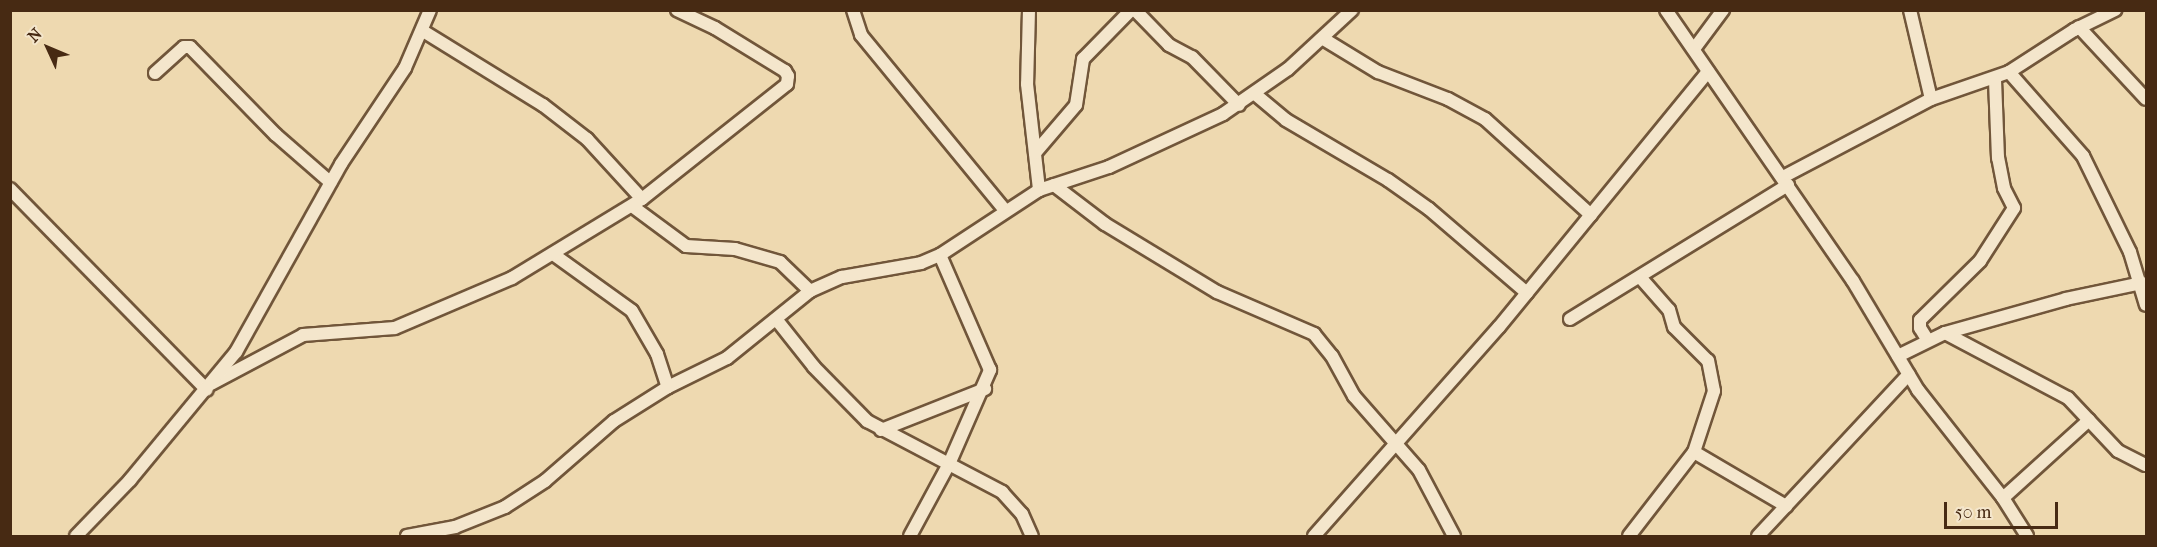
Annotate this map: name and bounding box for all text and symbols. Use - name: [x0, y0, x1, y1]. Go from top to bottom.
- north arrow: [18, 18, 78, 78]
- text: N: [24, 24, 46, 46]
- scale bar: [1947, 490, 2061, 528]
- text: 50 m: [1955, 502, 1991, 523]

